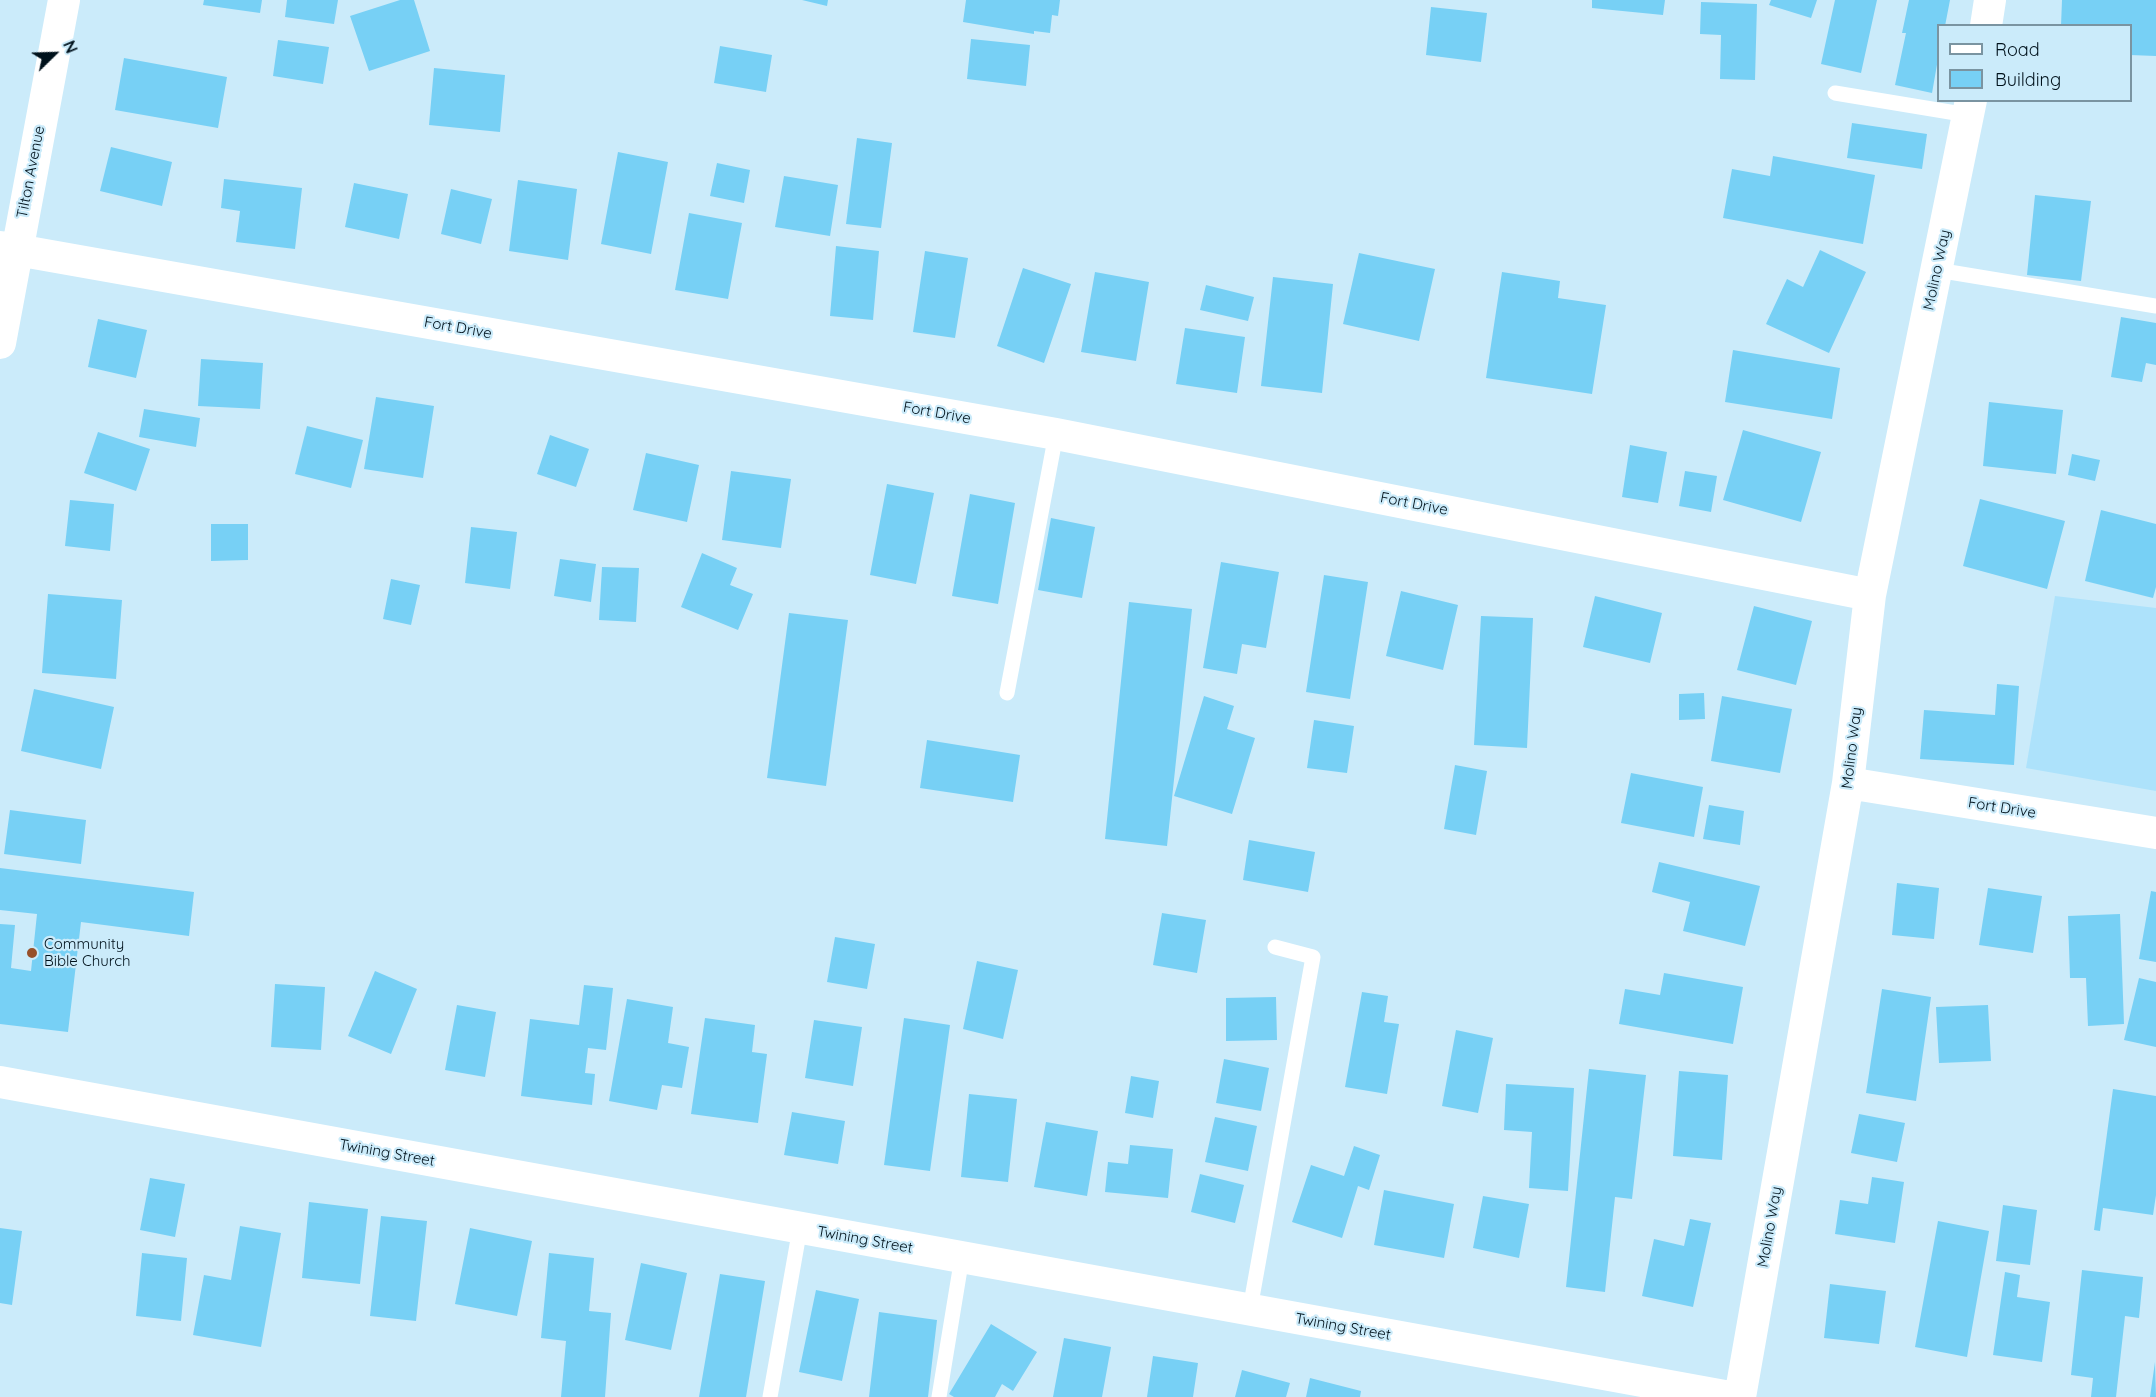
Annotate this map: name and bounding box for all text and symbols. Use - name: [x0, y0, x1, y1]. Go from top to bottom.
- north arrow: [24, 24, 84, 84]
- legend: [1937, 24, 2132, 102]
- text: N: [59, 38, 82, 56]
- text: Road: [1995, 38, 2040, 61]
- text: Building: [1995, 68, 2061, 91]
- street label: Tilton Avenue: [13, 124, 49, 220]
- street label: Molino Way: [1920, 228, 1954, 312]
- street label: Fort Drive: [423, 313, 493, 343]
- street label: Fort Drive: [902, 398, 972, 428]
- street label: Fort Drive: [1379, 489, 1449, 519]
- street label: Molino Way: [1838, 706, 1866, 790]
- street label: Fort Drive: [1967, 794, 2037, 822]
- place label: Community Bible Church: [44, 935, 131, 970]
- marker: Community Bible Church: [25, 946, 39, 960]
- street label: Twining Street: [338, 1136, 436, 1170]
- street label: Molino Way: [1754, 1185, 1786, 1269]
- street label: Twining Street: [816, 1223, 914, 1257]
- street label: Twining Street: [1294, 1310, 1392, 1344]

